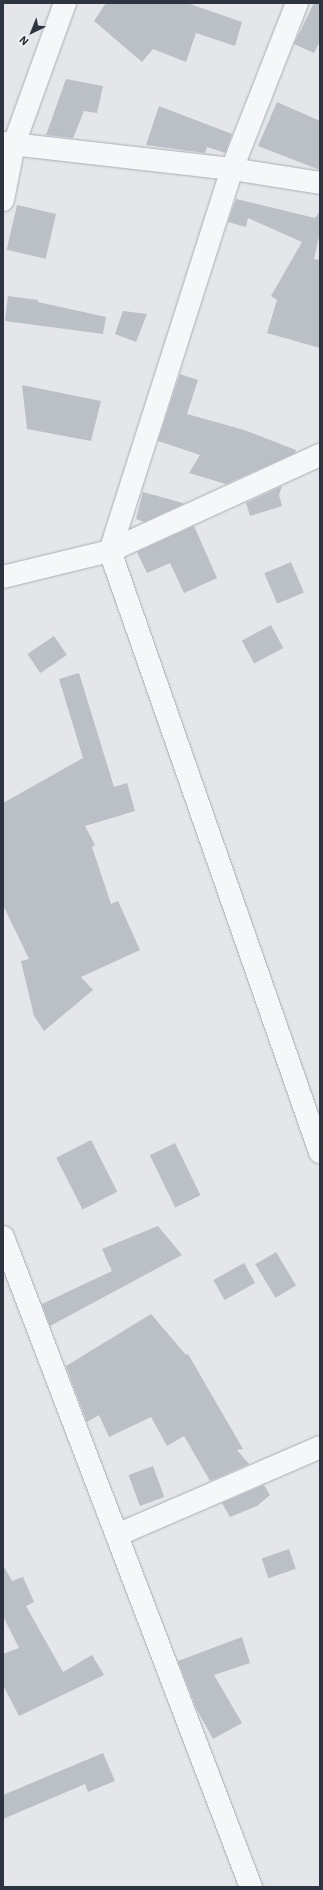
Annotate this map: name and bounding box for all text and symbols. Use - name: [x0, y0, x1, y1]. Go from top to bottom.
- north arrow: [12, 12, 52, 52]
- text: N: [16, 33, 32, 49]

